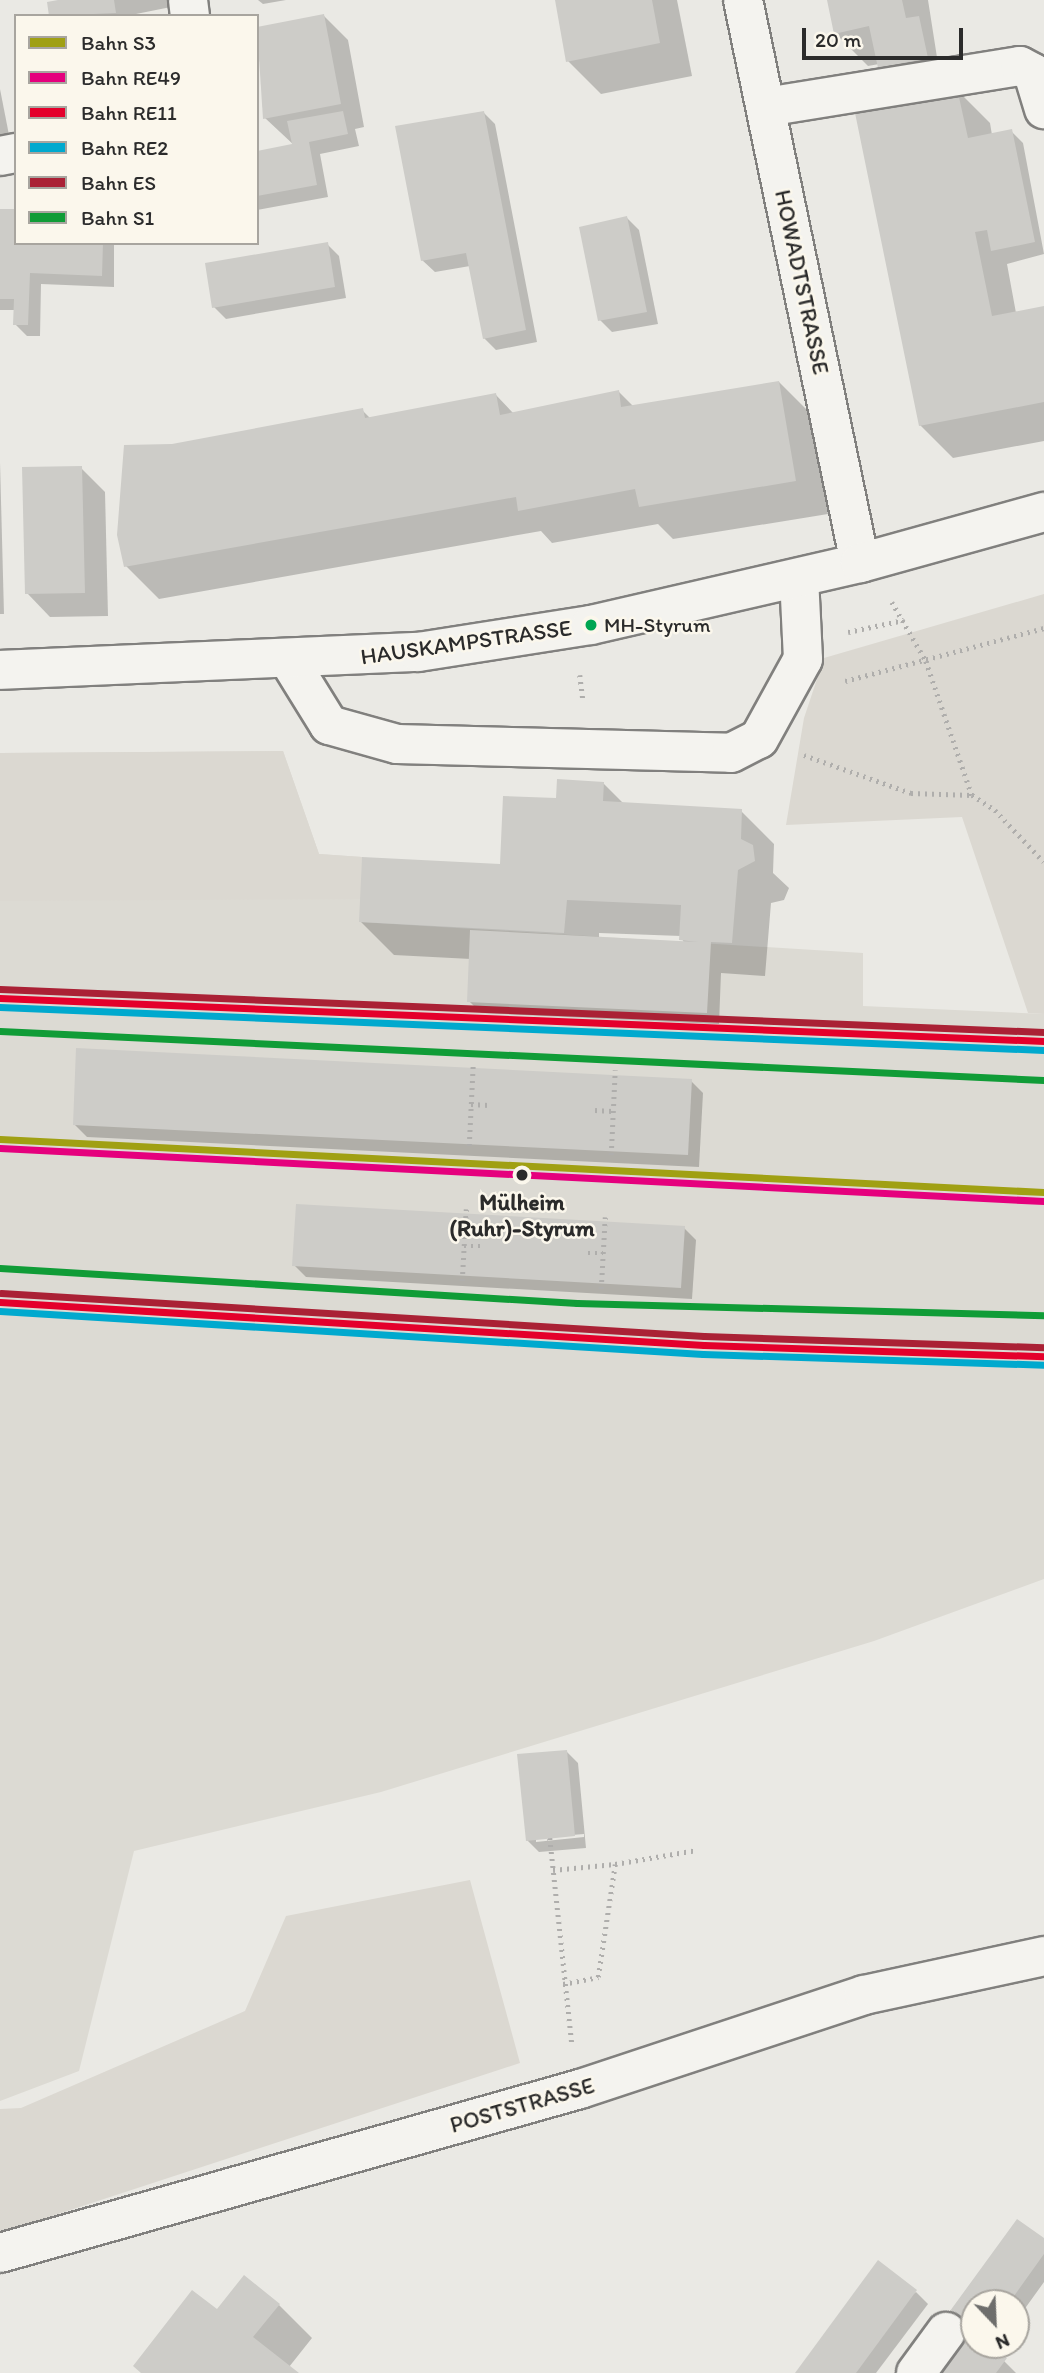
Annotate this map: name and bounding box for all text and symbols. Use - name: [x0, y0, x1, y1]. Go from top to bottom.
- legend: [14, 14, 259, 245]
- scale bar: [806, 14, 967, 58]
- text: 20 m: [815, 27, 861, 52]
- text: Bahn S3: [81, 30, 156, 55]
- text: Bahn RE49: [81, 65, 181, 90]
- text: Bahn RE11: [81, 100, 177, 125]
- text: Bahn RE2: [81, 135, 168, 160]
- text: Bahn ES: [81, 170, 156, 195]
- street label: HOWADTSTRASSE: [769, 187, 835, 377]
- text: Bahn S1: [81, 205, 154, 230]
- place label: MH-Styrum: [604, 612, 711, 638]
- street label: HAUSKAMPSTRASSE: [359, 614, 573, 670]
- marker: MH-Styrum: [584, 618, 598, 632]
- marker: Mülheim (Ruhr)-Styrum: [512, 1165, 532, 1185]
- place label: Mülheim (Ruhr)-Styrum: [450, 1188, 594, 1242]
- street label: POSTSTRASSE: [447, 2071, 597, 2139]
- north arrow: [960, 2289, 1030, 2359]
- text: N: [992, 2329, 1013, 2355]

